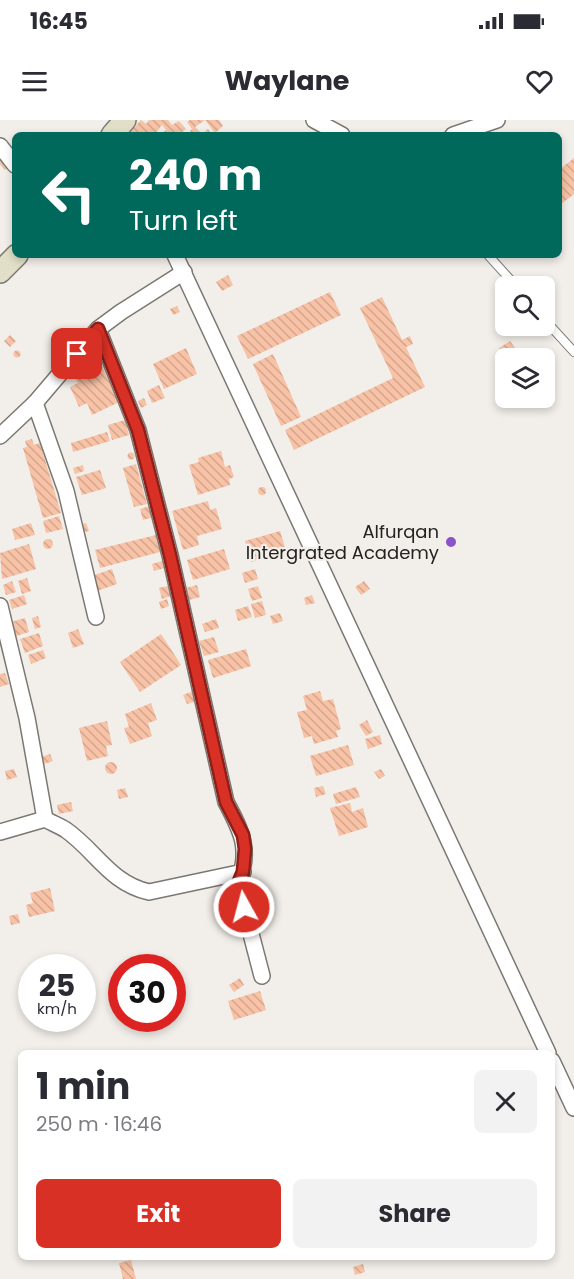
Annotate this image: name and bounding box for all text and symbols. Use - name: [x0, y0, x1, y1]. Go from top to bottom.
- text: 16:45: [30, 6, 88, 37]
- text: Waylane: [225, 62, 349, 99]
- icon: menu: [18, 65, 51, 98]
- icon: heart: [523, 65, 556, 98]
- text: 240 m: [129, 146, 262, 205]
- icon: left: [30, 156, 108, 234]
- text: Turn left: [129, 202, 238, 239]
- map controls: [495, 276, 555, 408]
- button: search: [495, 276, 555, 336]
- pin: [51, 328, 102, 379]
- icon: arrive: [60, 337, 93, 370]
- button: layers: [495, 348, 555, 408]
- place label: Alfurqan Intergrated Academy: [246, 519, 439, 565]
- marker: Alfurqan Intergrated Academy: [444, 535, 458, 549]
- position arrow: [212, 875, 276, 939]
- speed limit sign: 30: [108, 954, 186, 1032]
- text: 25: [39, 964, 75, 1007]
- text: km/h: [37, 998, 77, 1019]
- text: 1 min: [36, 1061, 130, 1112]
- button: close: [474, 1070, 537, 1133]
- text: 250 m · 16:46: [36, 1110, 162, 1138]
- button: Exit: [36, 1179, 281, 1248]
- button: Share: [293, 1179, 537, 1248]

